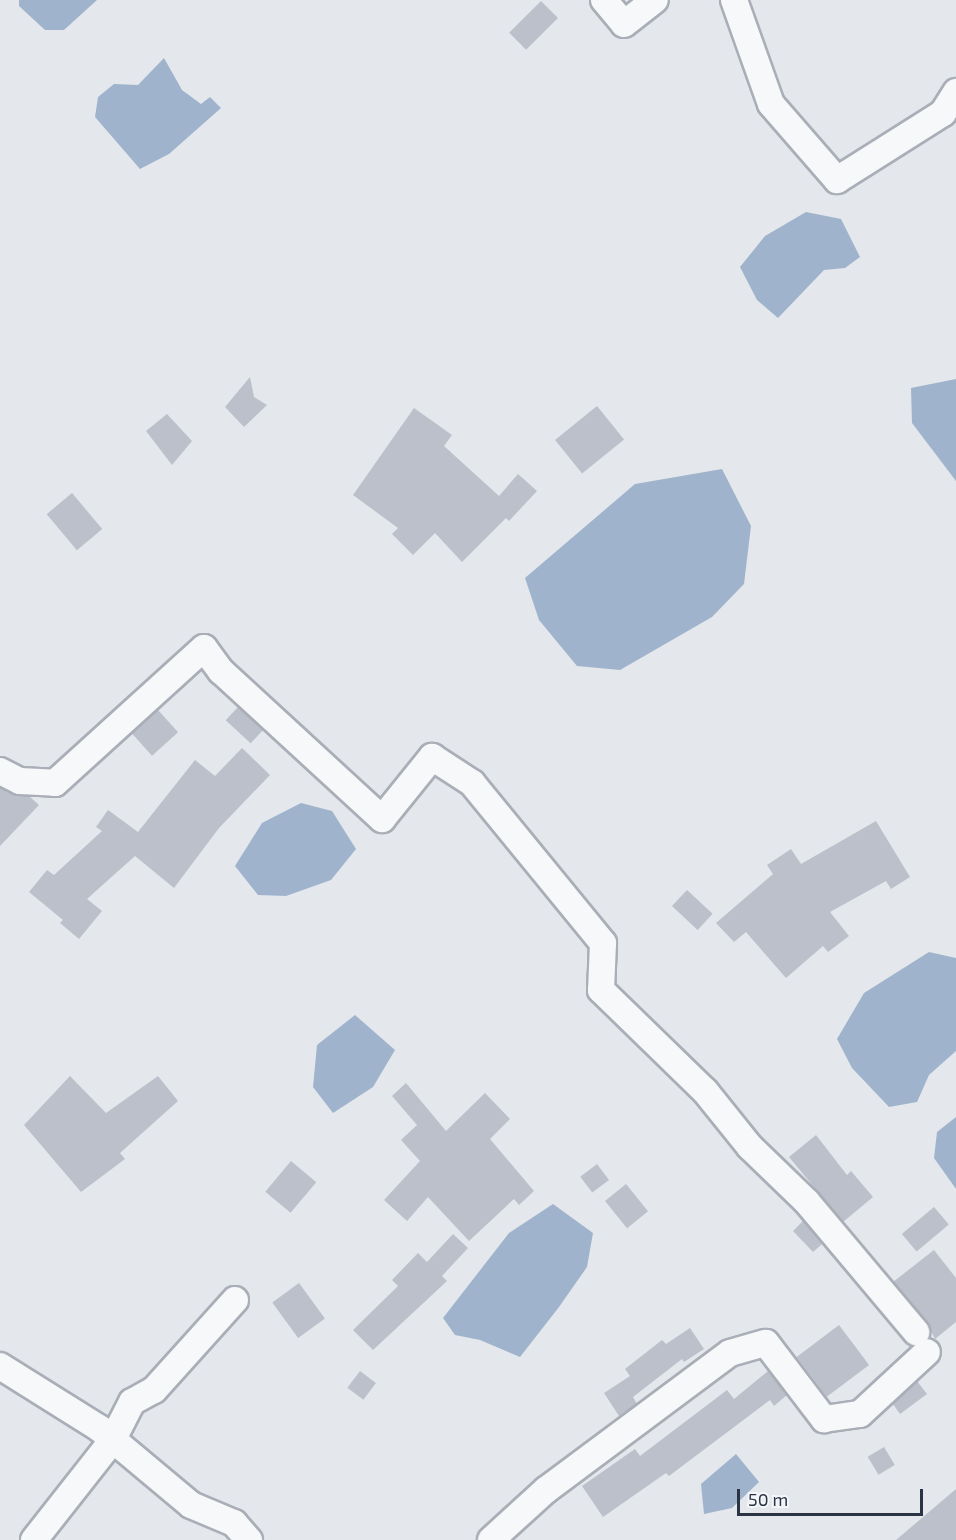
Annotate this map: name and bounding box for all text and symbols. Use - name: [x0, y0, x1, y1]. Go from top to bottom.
- scale bar: [740, 1477, 926, 1515]
- text: 50 m: [748, 1488, 788, 1510]

